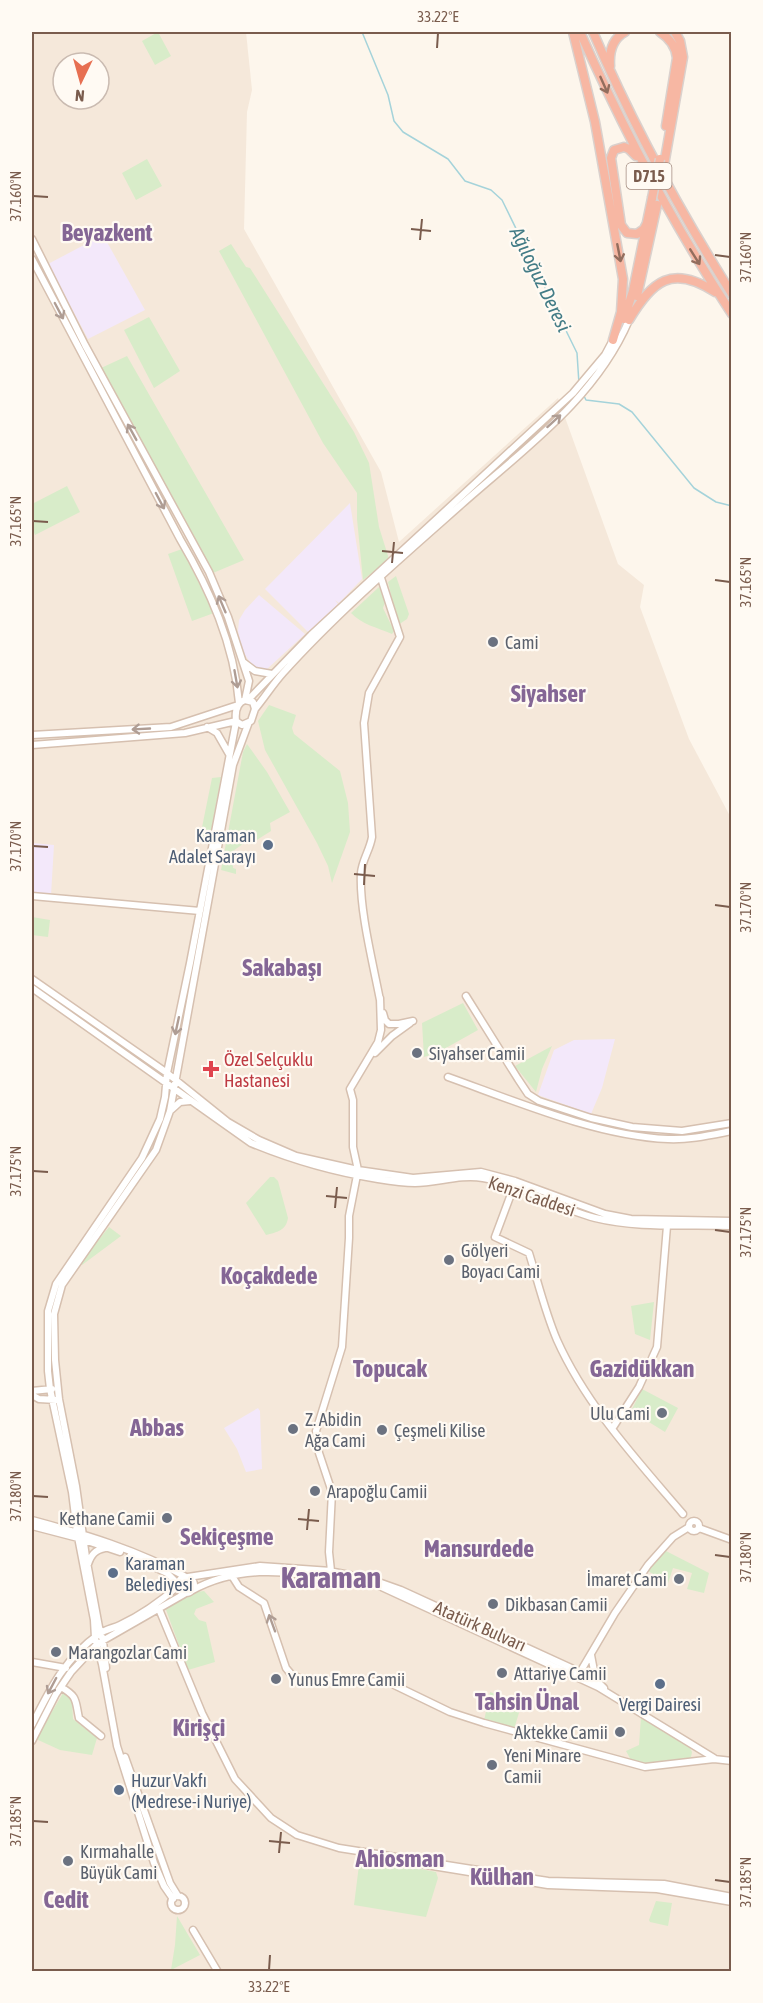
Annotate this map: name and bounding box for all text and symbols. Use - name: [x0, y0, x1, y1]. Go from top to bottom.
- text: 33.22°E: [417, 8, 459, 25]
- north arrow: [51, 51, 111, 111]
- one-way arrow: [599, 75, 610, 94]
- text: N: [74, 87, 85, 105]
- road number: D715: [626, 163, 672, 189]
- text: 37.160°N: [7, 171, 24, 221]
- district label: Beyazkent: [61, 219, 153, 246]
- water label: Ağıloğuz Deresi: [505, 222, 576, 335]
- text: 37.160°N: [737, 232, 754, 282]
- one-way arrow: [614, 243, 625, 262]
- one-way arrow: [690, 248, 702, 265]
- one-way arrow: [54, 301, 65, 319]
- one-way arrow: [546, 415, 561, 429]
- one-way arrow: [126, 423, 137, 441]
- one-way arrow: [155, 492, 166, 510]
- text: 37.165°N: [7, 496, 24, 546]
- text: 37.165°N: [737, 557, 754, 607]
- one-way arrow: [216, 596, 227, 614]
- place label: Cami: [505, 632, 539, 653]
- marker: Cami: [486, 635, 500, 649]
- one-way arrow: [231, 669, 242, 689]
- district label: Siyahser: [511, 680, 586, 707]
- one-way arrow: [132, 723, 152, 734]
- text: 37.170°N: [7, 821, 24, 871]
- place label: Karaman Adalet Sarayı: [169, 825, 256, 867]
- marker: Karaman Adalet Sarayı: [261, 838, 275, 852]
- text: 37.170°N: [737, 882, 754, 932]
- district label: Sakabaşı: [242, 954, 322, 981]
- one-way arrow: [171, 1016, 182, 1036]
- place label: Siyahser Camii: [429, 1043, 525, 1064]
- marker: Siyahser Camii: [410, 1046, 424, 1060]
- place label: Özel Selçuklu Hastanesi: [224, 1049, 313, 1091]
- marker: Özel Selçuklu Hastanesi: [202, 1060, 220, 1078]
- text: 37.175°N: [7, 1146, 24, 1196]
- street label: Kenzi Caddesi: [486, 1171, 578, 1221]
- text: 37.175°N: [737, 1207, 754, 1257]
- place label: Gölyeri Boyacı Cami: [461, 1240, 540, 1282]
- marker: Gölyeri Boyacı Cami: [442, 1253, 456, 1267]
- district label: Koçakdede: [220, 1262, 318, 1289]
- district label: Topucak: [353, 1355, 427, 1382]
- district label: Gazidükkan: [590, 1355, 694, 1382]
- place label: Ulu Cami: [590, 1403, 650, 1424]
- marker: Ulu Cami: [655, 1406, 669, 1420]
- place label: Z. Abidin Ağa Cami: [305, 1409, 366, 1451]
- district label: Abbas: [129, 1414, 185, 1441]
- place label: Çeşmeli Kilise: [394, 1420, 486, 1441]
- marker: Z. Abidin Ağa Cami: [286, 1422, 300, 1436]
- marker: Çeşmeli Kilise: [375, 1423, 389, 1437]
- text: 37.180°N: [7, 1471, 24, 1521]
- place label: Arapoğlu Camii: [327, 1481, 428, 1502]
- marker: Arapoğlu Camii: [308, 1484, 322, 1498]
- place label: Kethane Camii: [59, 1508, 155, 1529]
- marker: Kethane Camii: [160, 1511, 174, 1525]
- district label: Sekiçeşme: [180, 1523, 274, 1550]
- text: 37.180°N: [737, 1532, 754, 1582]
- district label: Mansurdede: [424, 1535, 534, 1562]
- place label: Karaman Belediyesi: [125, 1553, 193, 1595]
- district label: Karaman: [281, 1560, 381, 1594]
- marker: Karaman Belediyesi: [106, 1566, 120, 1580]
- place label: İmaret Cami: [586, 1569, 667, 1590]
- marker: İmaret Cami: [672, 1572, 686, 1586]
- place label: Dikbasan Camii: [505, 1594, 608, 1615]
- street label: Atatürk Bulvarı: [431, 1596, 529, 1656]
- marker: Dikbasan Camii: [486, 1597, 500, 1611]
- one-way arrow: [265, 1615, 276, 1633]
- place label: Marangozlar Cami: [68, 1642, 187, 1663]
- marker: Marangozlar Cami: [49, 1645, 63, 1659]
- place label: Attariye Camii: [514, 1663, 607, 1684]
- marker: Attariye Camii: [495, 1666, 509, 1680]
- place label: Yunus Emre Camii: [288, 1669, 405, 1690]
- marker: Yunus Emre Camii: [269, 1672, 283, 1686]
- one-way arrow: [46, 1677, 58, 1694]
- marker: Vergi Dairesi: [653, 1677, 667, 1691]
- district label: Tahsin Ünal: [475, 1688, 580, 1715]
- place label: Vergi Dairesi: [619, 1694, 701, 1715]
- district label: Kirişçi: [173, 1714, 225, 1741]
- place label: Aktekke Camii: [514, 1722, 608, 1743]
- marker: Aktekke Camii: [613, 1725, 627, 1739]
- place label: Yeni Minare Camii: [504, 1745, 581, 1787]
- marker: Yeni Minare Camii: [485, 1758, 499, 1772]
- place label: Huzur Vakfı (Medrese-i Nuriye): [131, 1770, 252, 1812]
- marker: Huzur Vakfı (Medrese-i Nuriye): [112, 1783, 126, 1797]
- text: 37.185°N: [7, 1796, 24, 1846]
- place label: Kırmahalle Büyük Cami: [80, 1841, 157, 1883]
- district label: Ahiosman: [355, 1845, 444, 1872]
- marker: Kırmahalle Büyük Cami: [61, 1854, 75, 1868]
- text: 37.185°N: [737, 1857, 754, 1907]
- district label: Külhan: [470, 1863, 534, 1890]
- district label: Cedit: [43, 1886, 89, 1913]
- text: 33.22°E: [248, 1978, 290, 1995]

